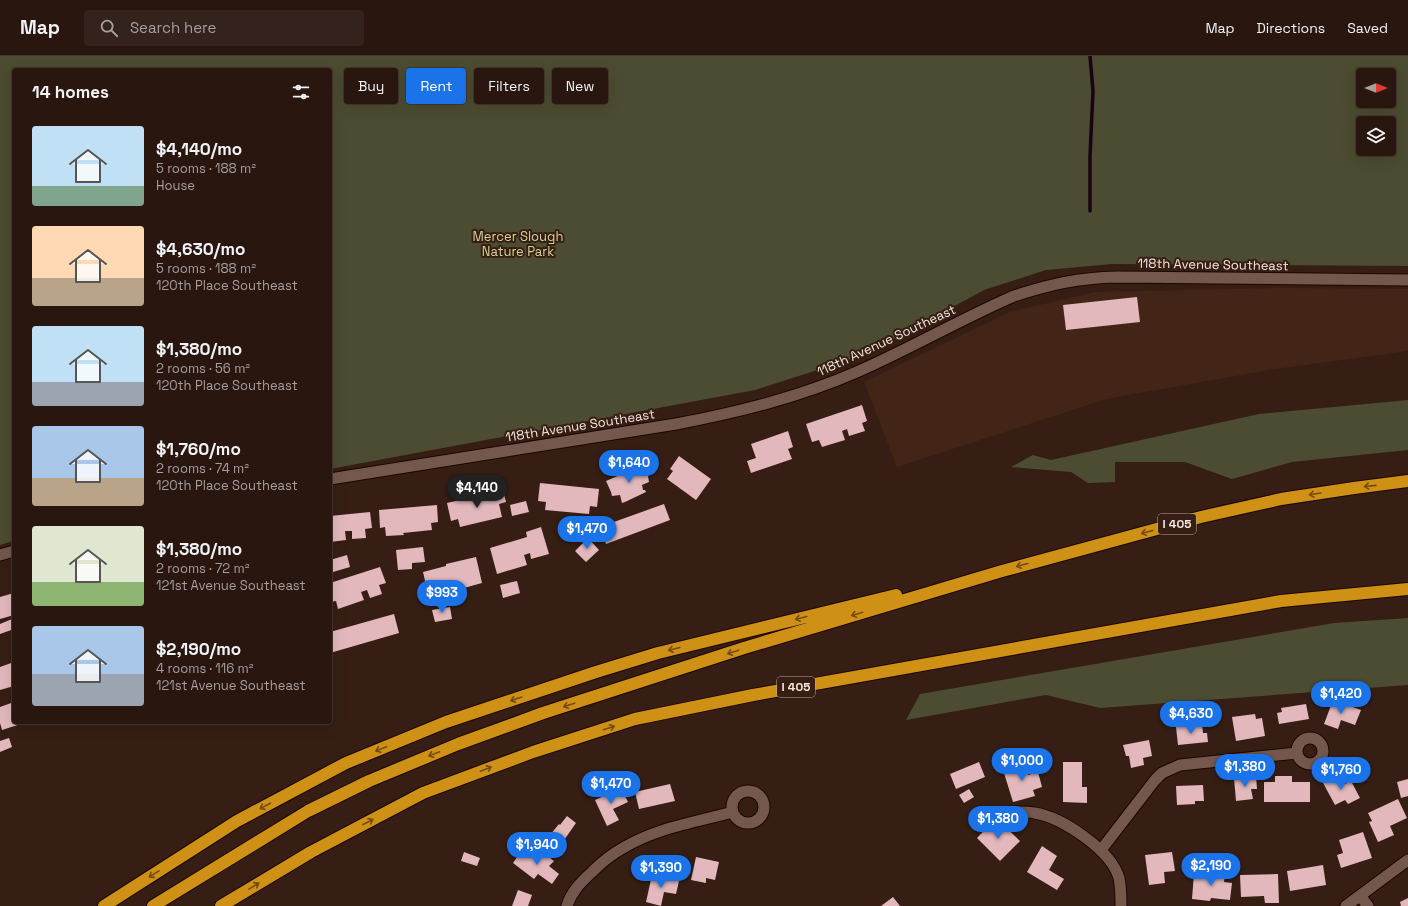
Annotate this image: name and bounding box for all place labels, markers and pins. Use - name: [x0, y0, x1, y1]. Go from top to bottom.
- pin: $1,640: [596, 450, 662, 484]
- pin: $4,140: [444, 475, 510, 509]
- pin: $1,470: [554, 516, 620, 550]
- pin: $993: [418, 580, 466, 614]
- pin: $1,420: [1308, 681, 1374, 715]
- pin: $4,630: [1158, 701, 1224, 735]
- pin: $1,000: [989, 748, 1055, 782]
- pin: $1,380: [1212, 754, 1278, 788]
- pin: $1,760: [1308, 757, 1374, 791]
- pin: $1,470: [578, 771, 644, 805]
- pin: $1,380: [965, 806, 1031, 840]
- pin: $1,940: [504, 832, 570, 866]
- pin: $2,190: [1178, 853, 1244, 887]
- pin: $1,390: [628, 855, 694, 889]

